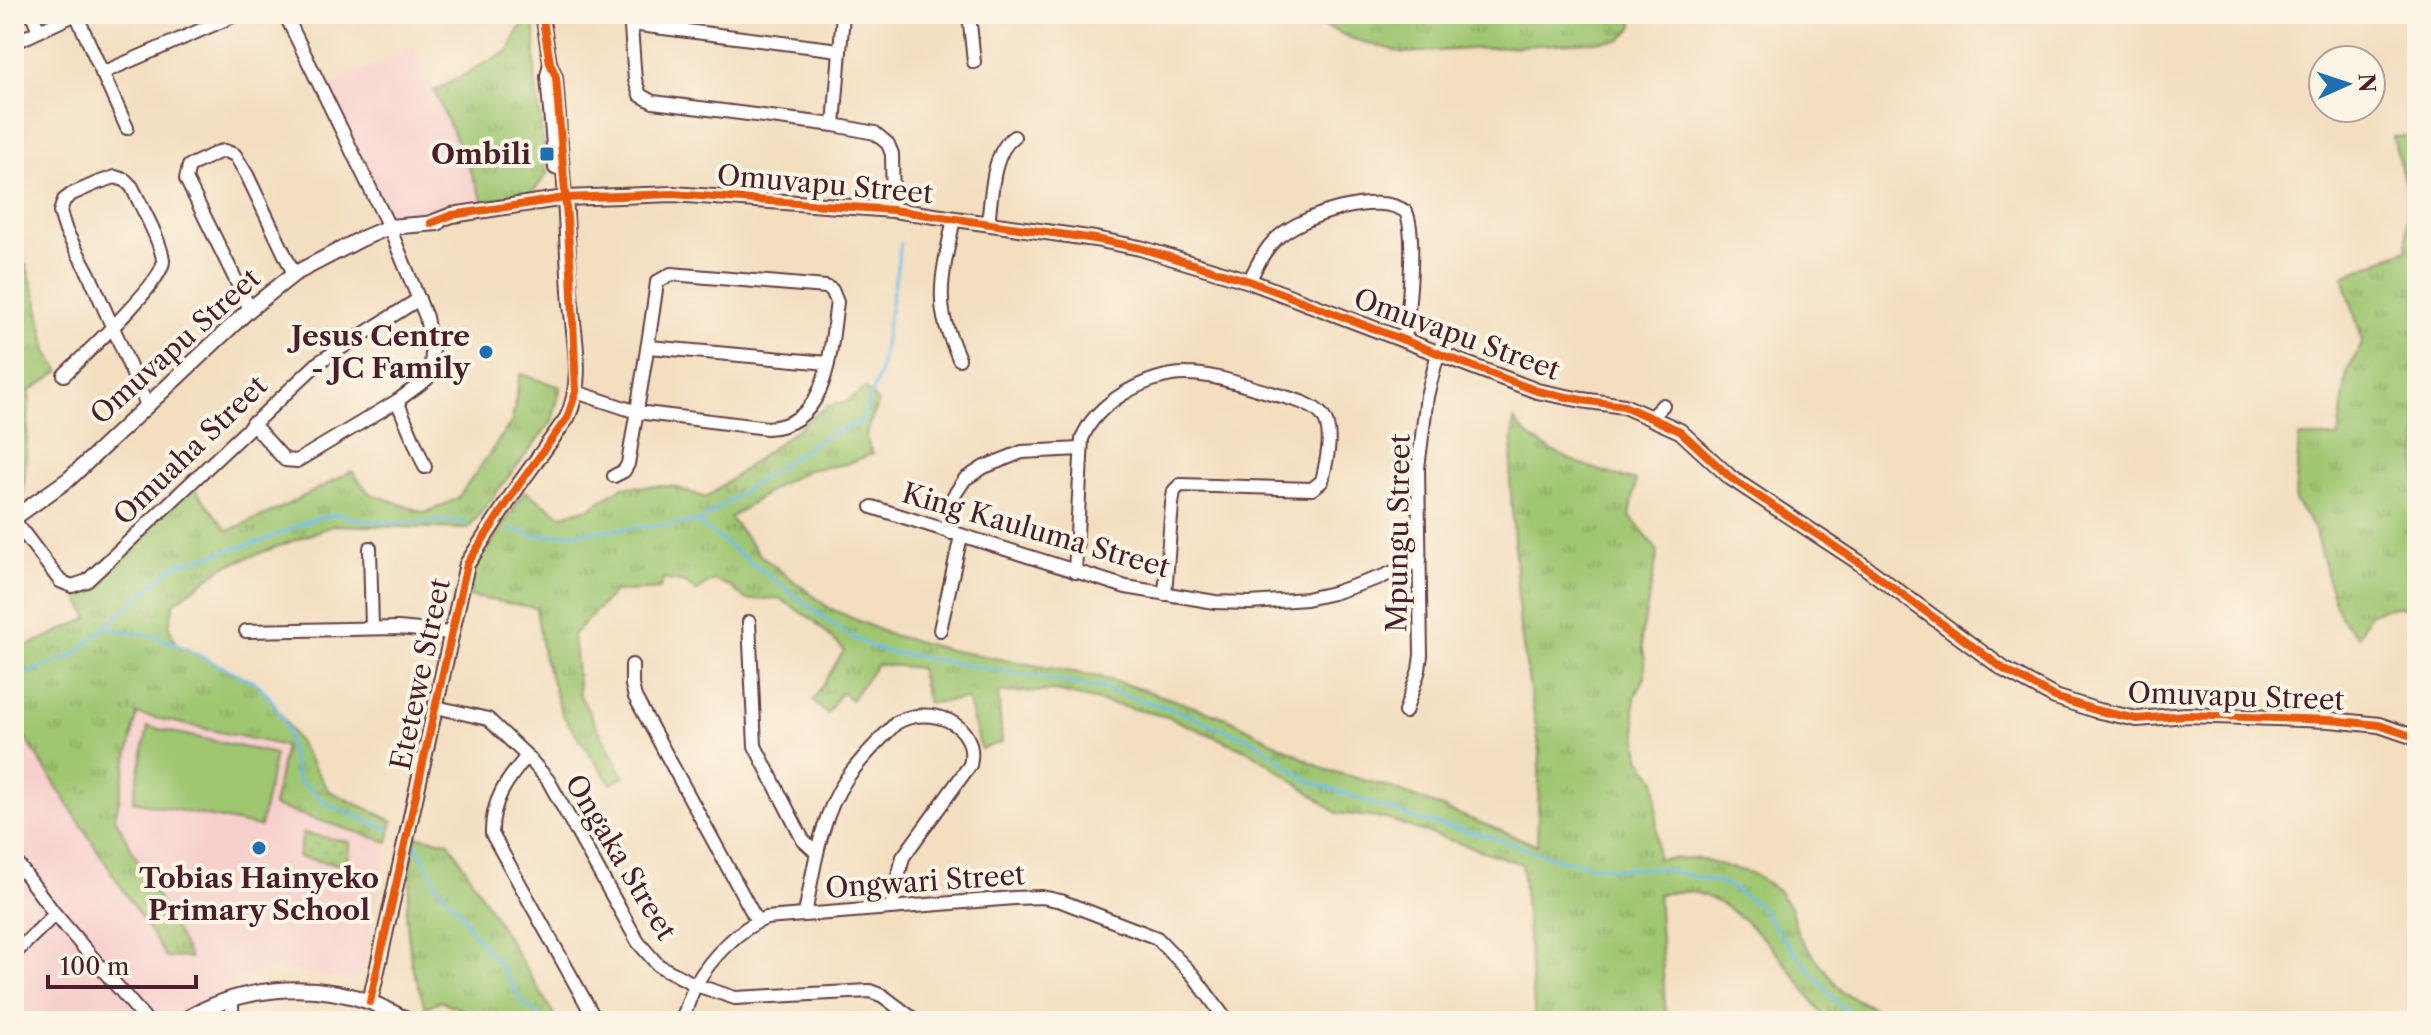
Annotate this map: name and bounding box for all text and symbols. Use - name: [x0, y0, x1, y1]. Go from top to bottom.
- north arrow: [2307, 44, 2387, 124]
- text: N: [2352, 73, 2380, 93]
- place label: Ombili: [431, 137, 531, 171]
- marker: Ombili: [538, 145, 556, 163]
- street label: Omuvapu Street: [716, 158, 935, 210]
- street label: Omuvapu Street: [83, 261, 267, 431]
- street label: Omuvapu Street: [1349, 281, 1565, 387]
- place label: Jesus Centre - JC Family: [286, 319, 471, 385]
- marker: Jesus Centre - JC Family: [477, 343, 495, 361]
- street label: Omuaha Street: [106, 368, 274, 532]
- street label: Mpungu Street: [1379, 433, 1417, 633]
- street label: King Kauluma Street: [898, 476, 1174, 585]
- street label: Etetewe Street: [383, 575, 457, 773]
- street label: Omuvapu Street: [2127, 675, 2345, 717]
- street label: Ongaka Street: [558, 768, 684, 946]
- marker: Tobias Hainyeko Primary School: [250, 839, 268, 857]
- street label: Ongwari Street: [824, 857, 1026, 905]
- place label: Tobias Hainyeko Primary School: [139, 861, 379, 927]
- scale bar: [48, 939, 196, 989]
- text: 100 m: [60, 952, 129, 981]

